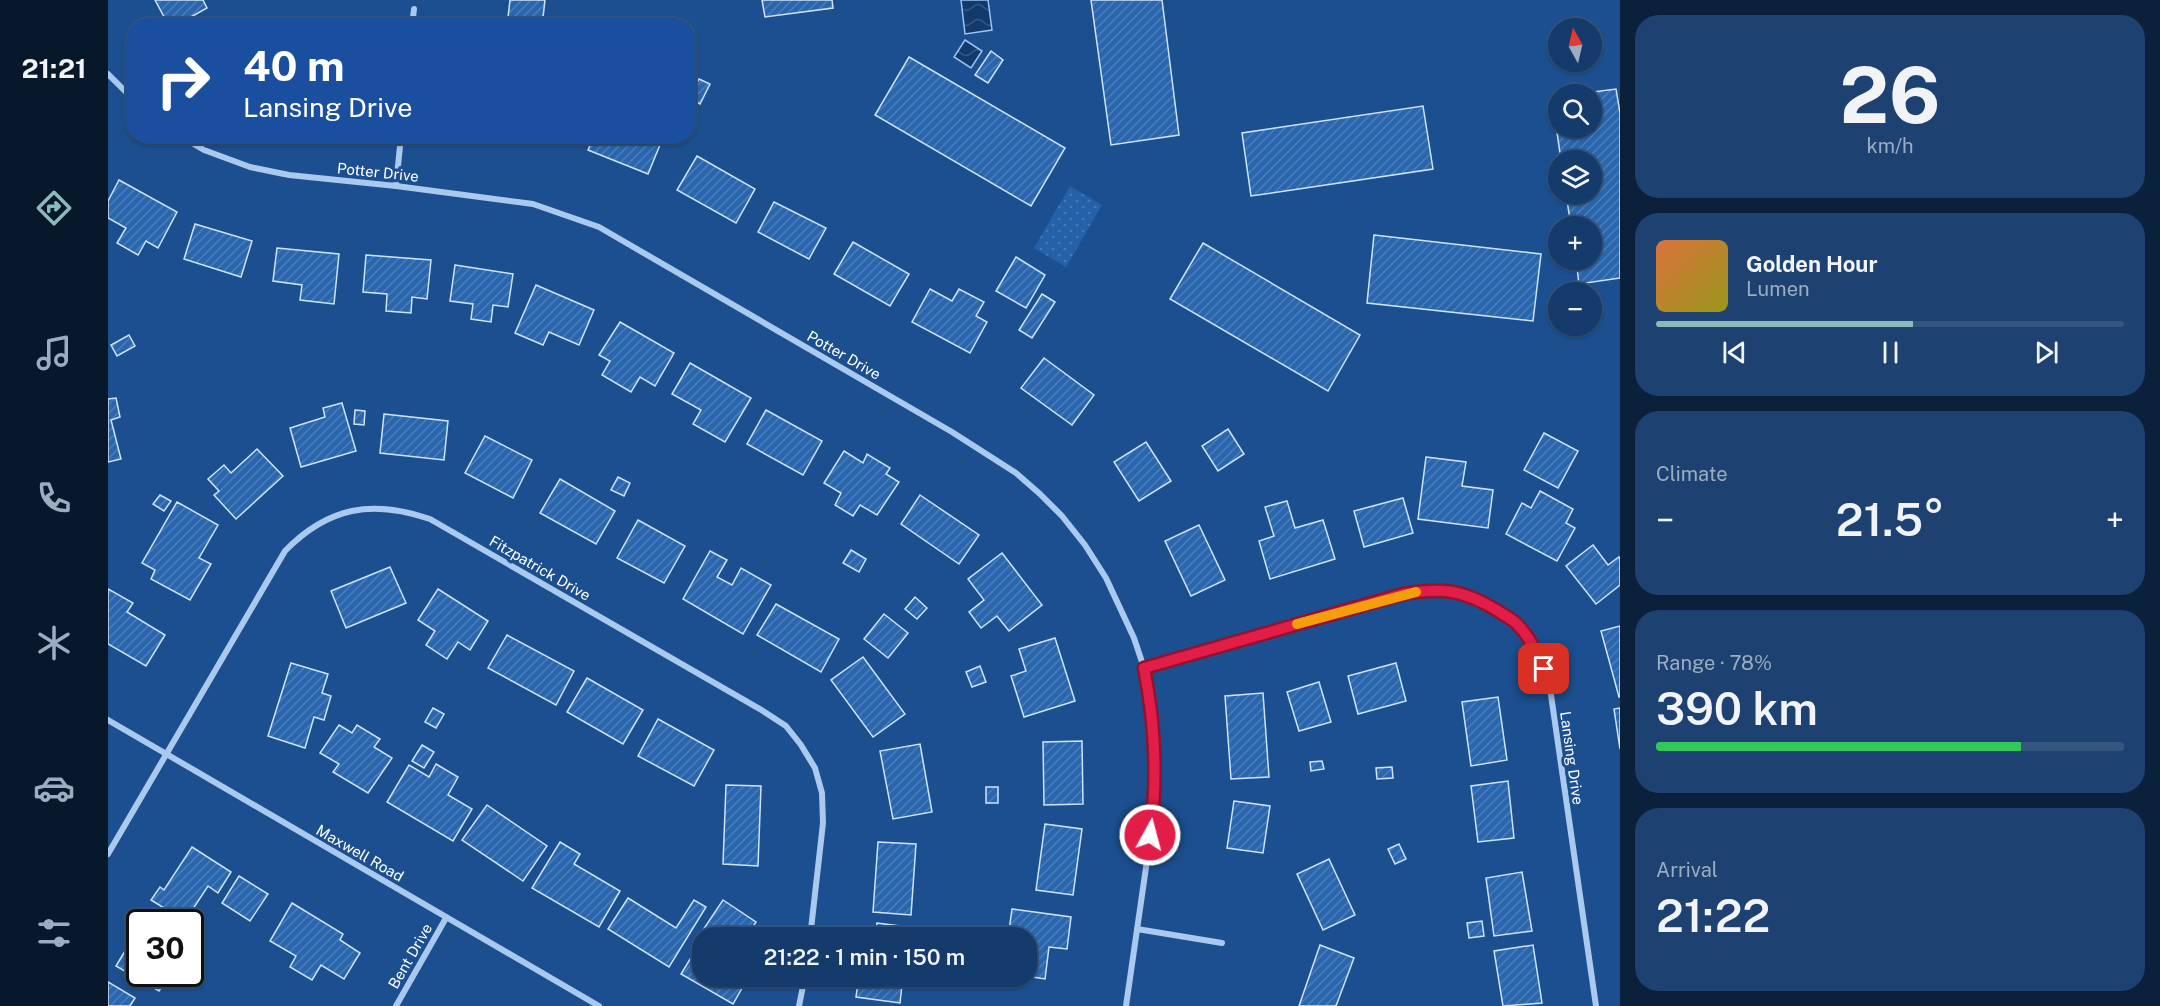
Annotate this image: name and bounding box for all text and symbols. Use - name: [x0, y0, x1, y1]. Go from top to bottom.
- north arrow: [1548, 18, 1602, 72]
- map controls: [1548, 18, 1602, 336]
- text: 40 m: [243, 41, 345, 90]
- icon: right: [144, 42, 222, 120]
- text: 26: [1839, 49, 1941, 141]
- text: 21:21: [21, 52, 87, 84]
- button: search: [1548, 84, 1602, 138]
- text: Lansing Drive: [243, 91, 413, 123]
- text: km/h: [1866, 134, 1914, 158]
- button: layers: [1548, 150, 1602, 204]
- street label: Potter Drive: [336, 159, 420, 185]
- icon: directions: [33, 187, 75, 229]
- button: +: [1548, 216, 1602, 270]
- text: Golden Hour: [1746, 251, 1877, 277]
- text: Lumen: [1746, 277, 1810, 301]
- button: −: [1548, 282, 1602, 336]
- street label: Potter Drive: [804, 327, 884, 383]
- icon: music: [33, 332, 75, 374]
- icon: previous: [1718, 336, 1751, 369]
- icon: pause: [1874, 336, 1907, 369]
- icon: next: [2030, 336, 2063, 369]
- text: Climate: [1656, 462, 1728, 486]
- icon: phone: [33, 477, 75, 519]
- text: 21.5°: [1836, 493, 1944, 546]
- text: −: [1656, 501, 1674, 539]
- text: +: [2106, 501, 2124, 539]
- street label: Fitzpatrick Drive: [486, 532, 594, 604]
- icon: climate: [33, 622, 75, 664]
- pin: [1518, 643, 1569, 694]
- text: Range · 78%: [1656, 651, 1772, 675]
- icon: arrive: [1527, 652, 1560, 685]
- text: 390 km: [1656, 682, 1818, 735]
- street label: Lansing Drive: [1557, 710, 1587, 806]
- icon: car: [33, 767, 75, 809]
- position arrow: [1118, 803, 1182, 867]
- street label: Maxwell Road: [313, 821, 407, 885]
- text: Arrival: [1656, 858, 1718, 882]
- text: 21:22: [1656, 889, 1770, 942]
- speed limit sign: 30: [126, 909, 204, 987]
- icon: filters: [33, 912, 75, 954]
- street label: Bent Drive: [385, 920, 435, 992]
- text: 21:22 · 1 min · 150 m: [764, 944, 965, 970]

